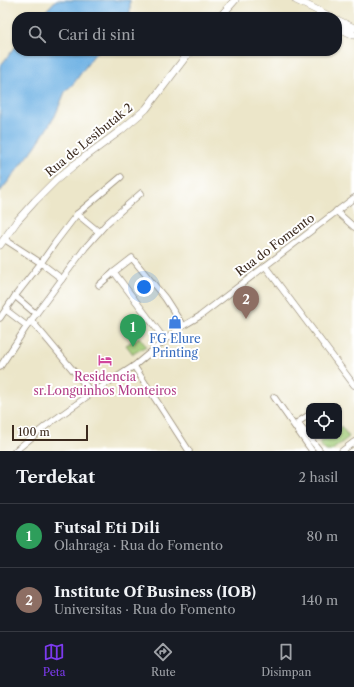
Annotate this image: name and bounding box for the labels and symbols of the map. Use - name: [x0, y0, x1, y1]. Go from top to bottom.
- street label: Rua de Lesibutak 2: [42, 100, 136, 179]
- street label: Rua do Fomento: [232, 210, 317, 279]
- your location: [134, 277, 154, 297]
- pin: 2: [233, 286, 259, 319]
- pin: 1: [120, 314, 146, 347]
- shop icon: FG Elure Printing: [167, 314, 183, 330]
- place label: FG Elure Printing: [149, 331, 201, 360]
- hotel icon: Residencia sr.Longuinhos Monteiros: [97, 352, 113, 368]
- place label: Residencia sr.Longuinhos Monteiros: [34, 369, 176, 398]
- scale bar: [12, 423, 88, 442]

